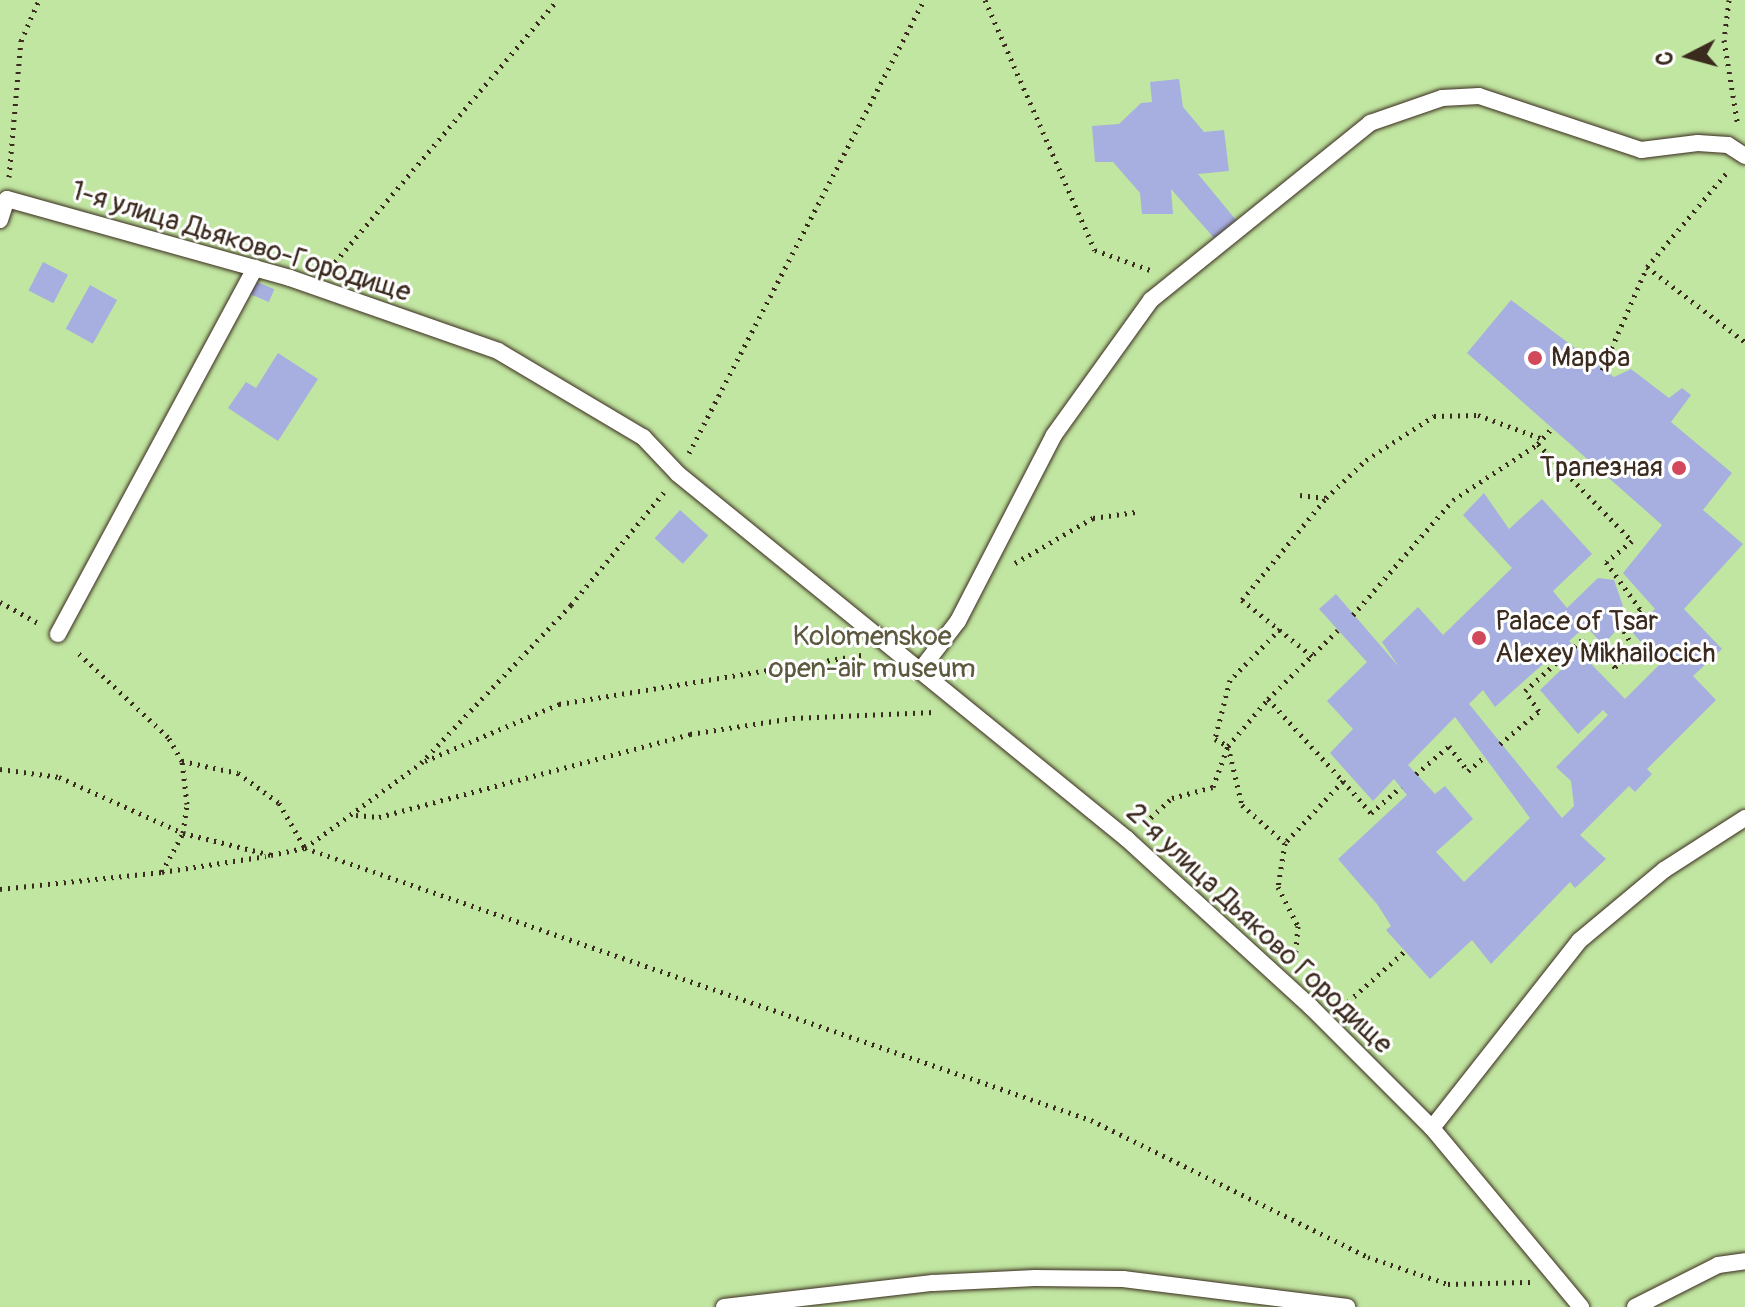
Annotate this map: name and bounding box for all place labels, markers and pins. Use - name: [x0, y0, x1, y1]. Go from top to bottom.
- place label: Марфа: [1551, 341, 1630, 375]
- marker: Марфа: [1526, 349, 1544, 367]
- place label: Трапезная: [1540, 451, 1663, 485]
- marker: Трапезная: [1670, 459, 1688, 477]
- place label: Palace of Tsar Alexey Mikhailocich: [1495, 605, 1716, 671]
- marker: Palace of Tsar Alexey Mikhailocich: [1470, 629, 1488, 647]

